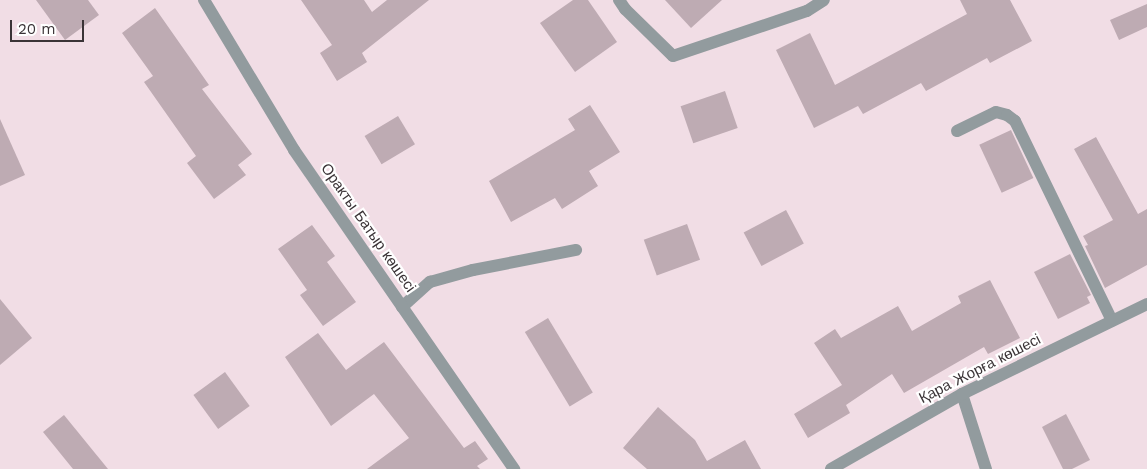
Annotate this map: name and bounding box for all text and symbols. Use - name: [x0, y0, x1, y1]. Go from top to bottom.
- scale bar: [12, 10, 86, 42]
- text: 20 m: [18, 20, 56, 38]
- street label: Оракты Батыр көшесі: [317, 160, 419, 296]
- street label: Қара Жорға көшесі: [916, 330, 1044, 408]

